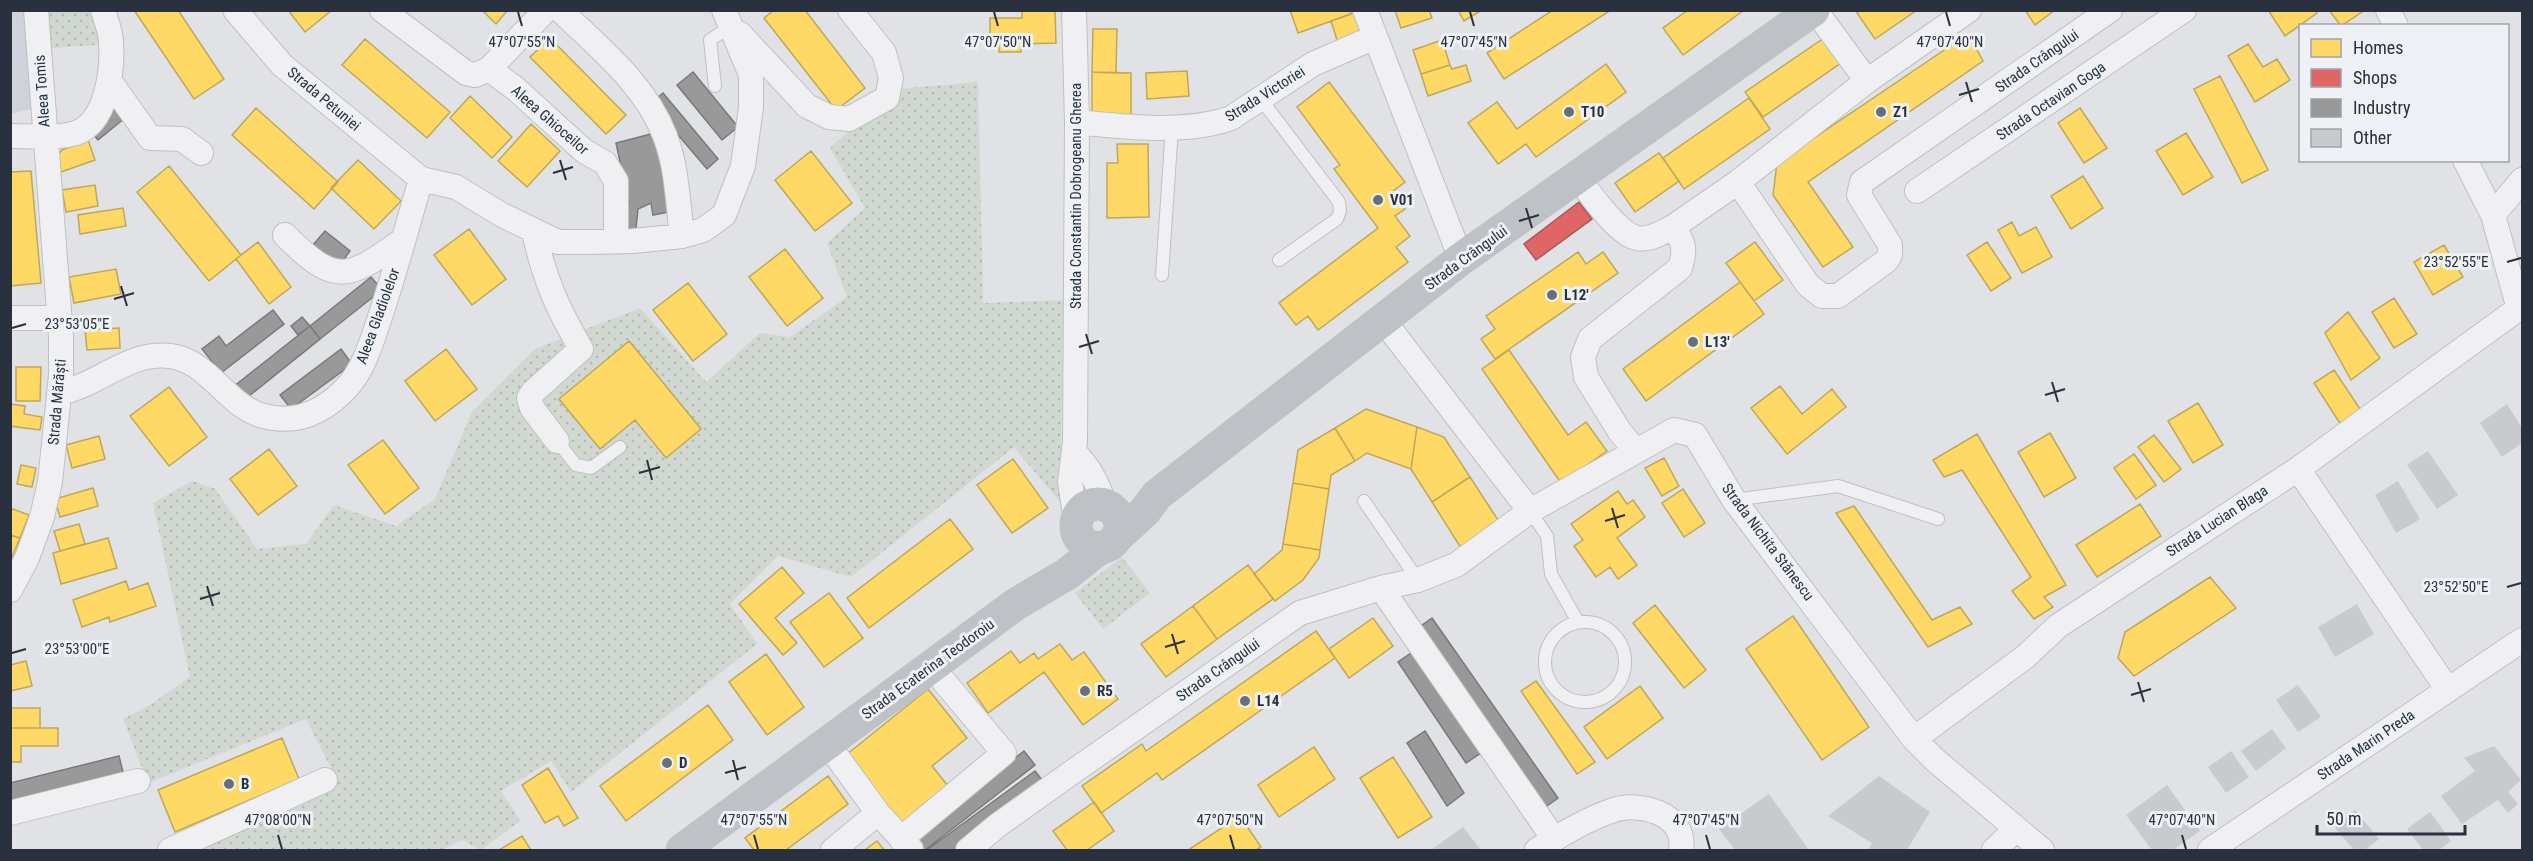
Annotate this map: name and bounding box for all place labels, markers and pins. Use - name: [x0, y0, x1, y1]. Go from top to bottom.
- place label: T10: [1581, 103, 1604, 121]
- place label: Z1: [1893, 103, 1909, 121]
- marker: T10: [1562, 105, 1576, 119]
- marker: Z1: [1874, 105, 1888, 119]
- place label: V01: [1390, 191, 1414, 209]
- marker: V01: [1371, 193, 1385, 207]
- place label: L12': [1564, 286, 1589, 304]
- marker: L12': [1545, 288, 1559, 302]
- place label: L13': [1705, 333, 1730, 351]
- marker: L13': [1686, 335, 1700, 349]
- place label: R5: [1097, 682, 1113, 700]
- marker: R5: [1078, 684, 1092, 698]
- place label: L14: [1257, 692, 1280, 710]
- marker: L14: [1238, 694, 1252, 708]
- place label: D: [679, 754, 687, 772]
- marker: D: [660, 756, 674, 770]
- place label: B: [241, 775, 249, 793]
- marker: B: [222, 777, 236, 791]

